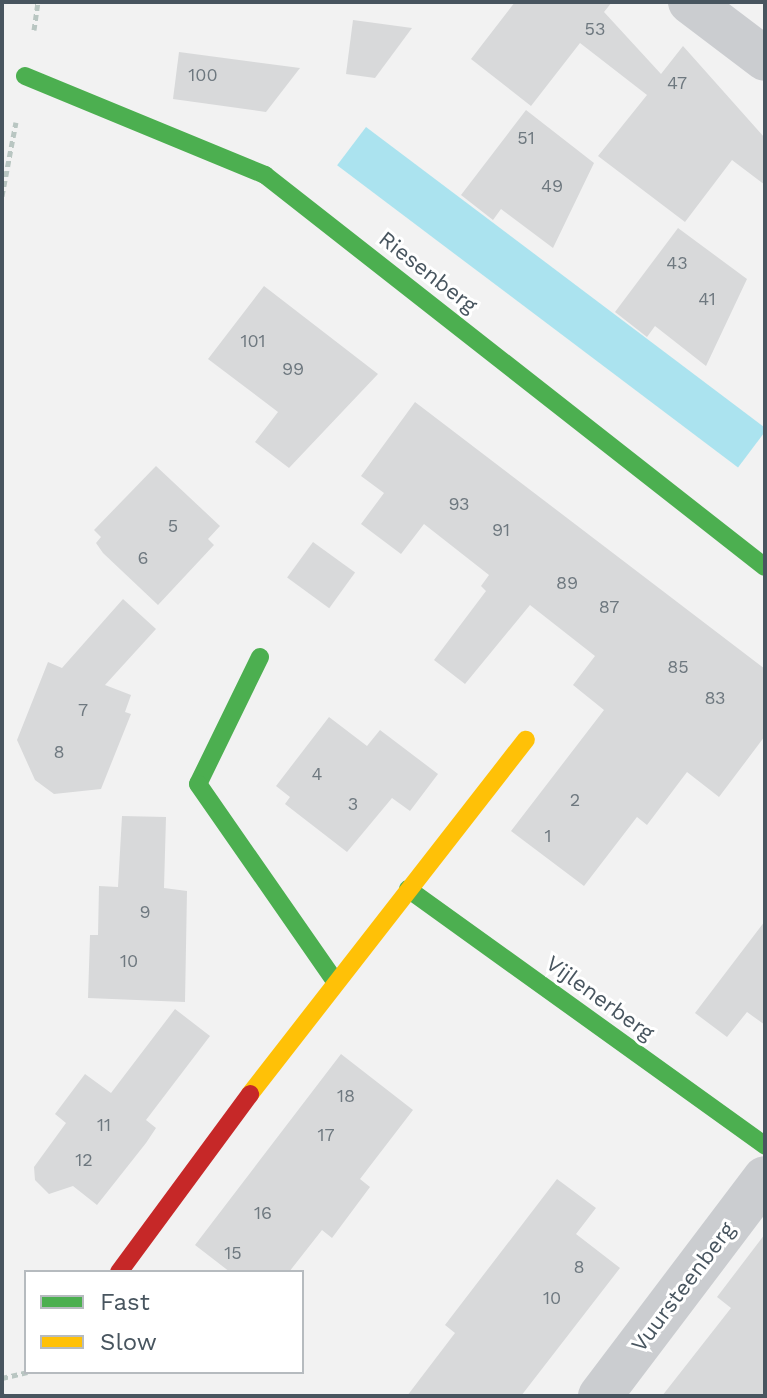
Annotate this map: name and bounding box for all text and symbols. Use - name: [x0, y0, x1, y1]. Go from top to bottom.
- house number: 53: [585, 18, 605, 40]
- house number: 100: [188, 64, 218, 86]
- house number: 47: [667, 72, 687, 94]
- house number: 51: [517, 127, 535, 149]
- house number: 49: [541, 175, 563, 197]
- street label: Riesenberg: [374, 225, 482, 319]
- house number: 43: [666, 252, 688, 274]
- house number: 41: [698, 288, 716, 310]
- house number: 101: [240, 330, 266, 352]
- house number: 99: [282, 358, 304, 380]
- house number: 93: [448, 493, 470, 515]
- house number: 5: [168, 515, 178, 537]
- house number: 91: [492, 519, 510, 541]
- house number: 6: [138, 547, 148, 569]
- house number: 89: [556, 572, 578, 594]
- house number: 87: [599, 596, 619, 618]
- house number: 85: [667, 656, 689, 678]
- house number: 83: [704, 687, 726, 709]
- house number: 7: [78, 699, 88, 721]
- house number: 8: [53, 741, 65, 763]
- house number: 4: [312, 763, 322, 785]
- house number: 2: [570, 789, 580, 811]
- house number: 3: [348, 793, 358, 815]
- house number: 1: [544, 825, 552, 847]
- house number: 9: [139, 901, 151, 923]
- house number: 10: [120, 950, 138, 972]
- street label: Vijlenerberg: [541, 950, 659, 1046]
- house number: 18: [337, 1085, 355, 1107]
- house number: 11: [97, 1114, 111, 1136]
- house number: 17: [317, 1124, 335, 1146]
- house number: 12: [75, 1149, 93, 1171]
- house number: 16: [254, 1202, 272, 1224]
- street label: Vuursteenberg: [626, 1217, 740, 1357]
- house number: 15: [224, 1242, 242, 1264]
- house number: 8: [573, 1256, 585, 1278]
- legend: [24, 1270, 304, 1374]
- house number: 10: [543, 1287, 561, 1309]
- text: Fast: [100, 1288, 150, 1316]
- text: Slow: [100, 1328, 157, 1356]

